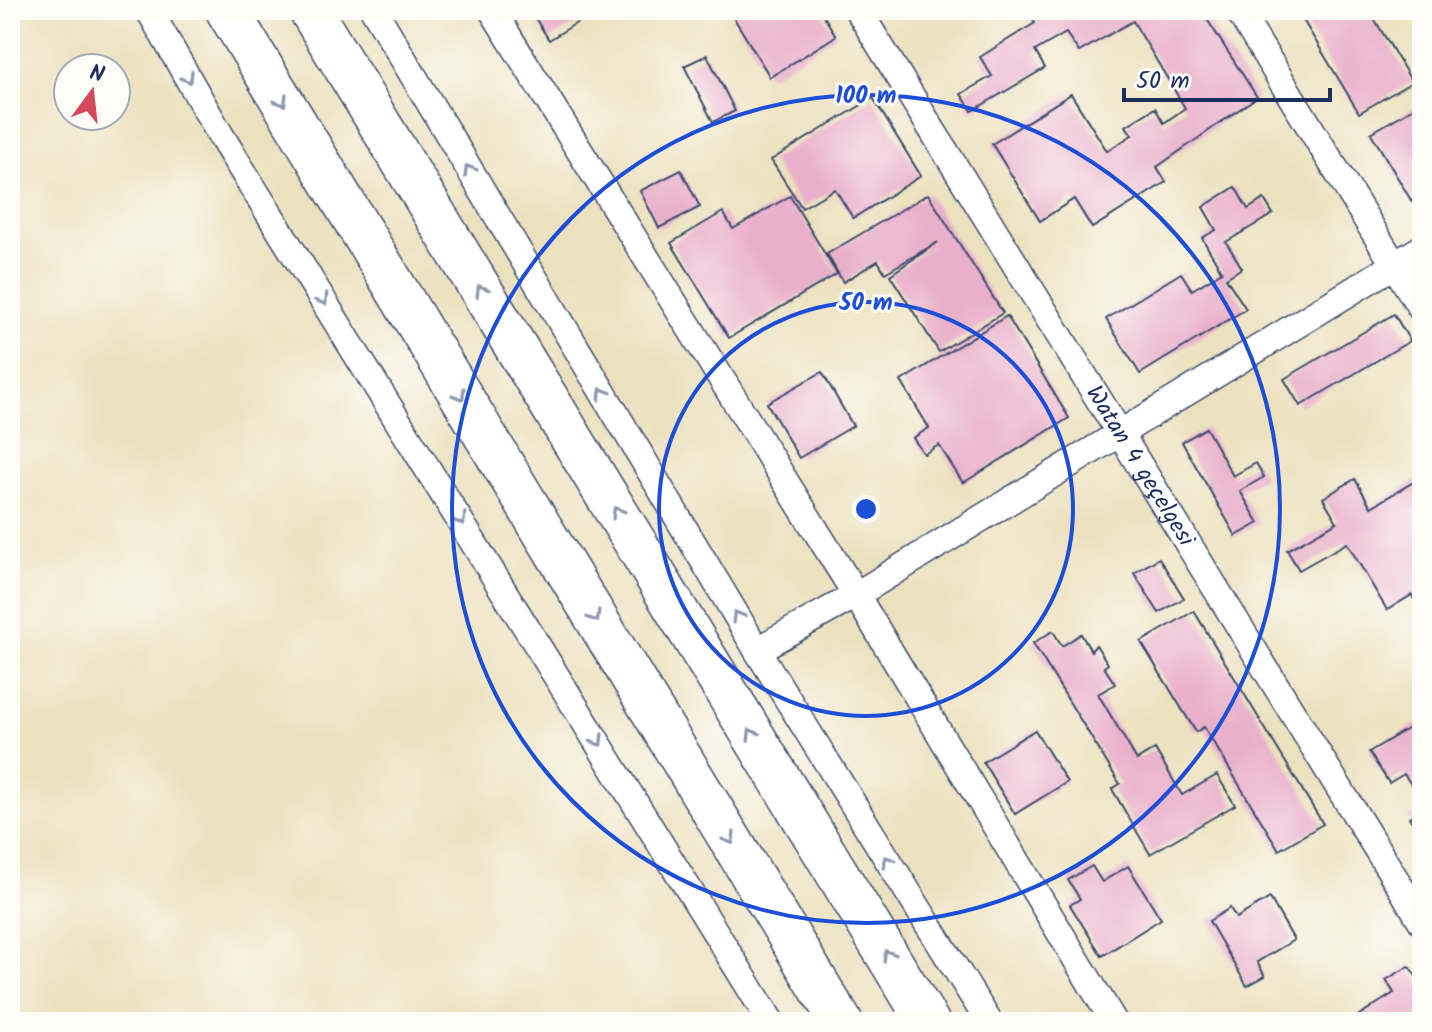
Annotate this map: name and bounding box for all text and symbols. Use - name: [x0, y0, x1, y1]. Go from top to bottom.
- north arrow: [52, 52, 132, 132]
- scale bar: [1124, 52, 1330, 102]
- text: N: [85, 56, 108, 94]
- text: 50 m: [1136, 62, 1190, 101]
- one-way arrow: [178, 69, 194, 84]
- text: 100 m: [836, 77, 896, 116]
- one-way arrow: [272, 92, 288, 107]
- one-way arrow: [464, 164, 479, 179]
- one-way arrow: [475, 284, 491, 299]
- text: 50 m: [838, 284, 893, 323]
- one-way arrow: [314, 291, 329, 306]
- street label: Watan 4 geçelgesi: [1075, 377, 1205, 555]
- one-way arrow: [451, 386, 466, 401]
- one-way arrow: [597, 387, 613, 402]
- centre of rings: [852, 495, 880, 523]
- one-way arrow: [611, 506, 626, 521]
- one-way arrow: [452, 511, 467, 526]
- one-way arrow: [586, 608, 601, 623]
- one-way arrow: [731, 610, 747, 625]
- one-way arrow: [746, 728, 762, 743]
- one-way arrow: [589, 732, 604, 747]
- one-way arrow: [721, 830, 736, 845]
- one-way arrow: [883, 855, 898, 870]
- one-way arrow: [882, 949, 897, 964]

